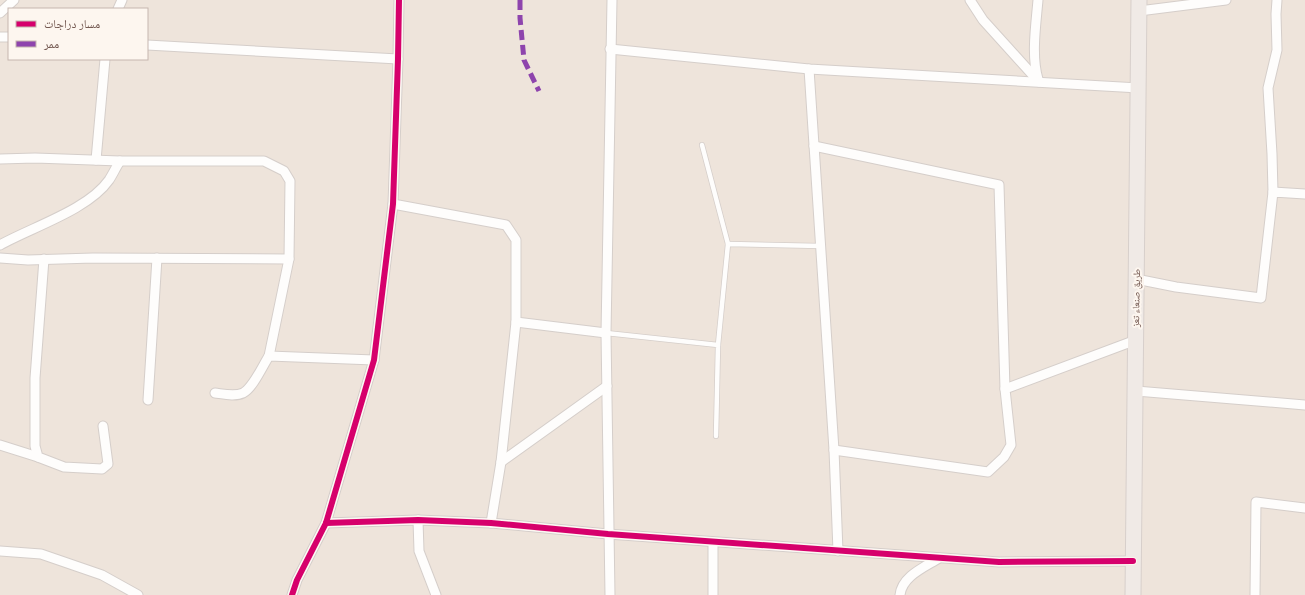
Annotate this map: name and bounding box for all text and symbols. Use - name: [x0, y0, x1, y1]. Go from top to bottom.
- legend: [8, 8, 148, 60]
- text: مسار دراجات: [44, 17, 100, 31]
- text: ممر: [43, 37, 59, 50]
- street label: طريق صنعاء تعز: [1130, 268, 1143, 328]

